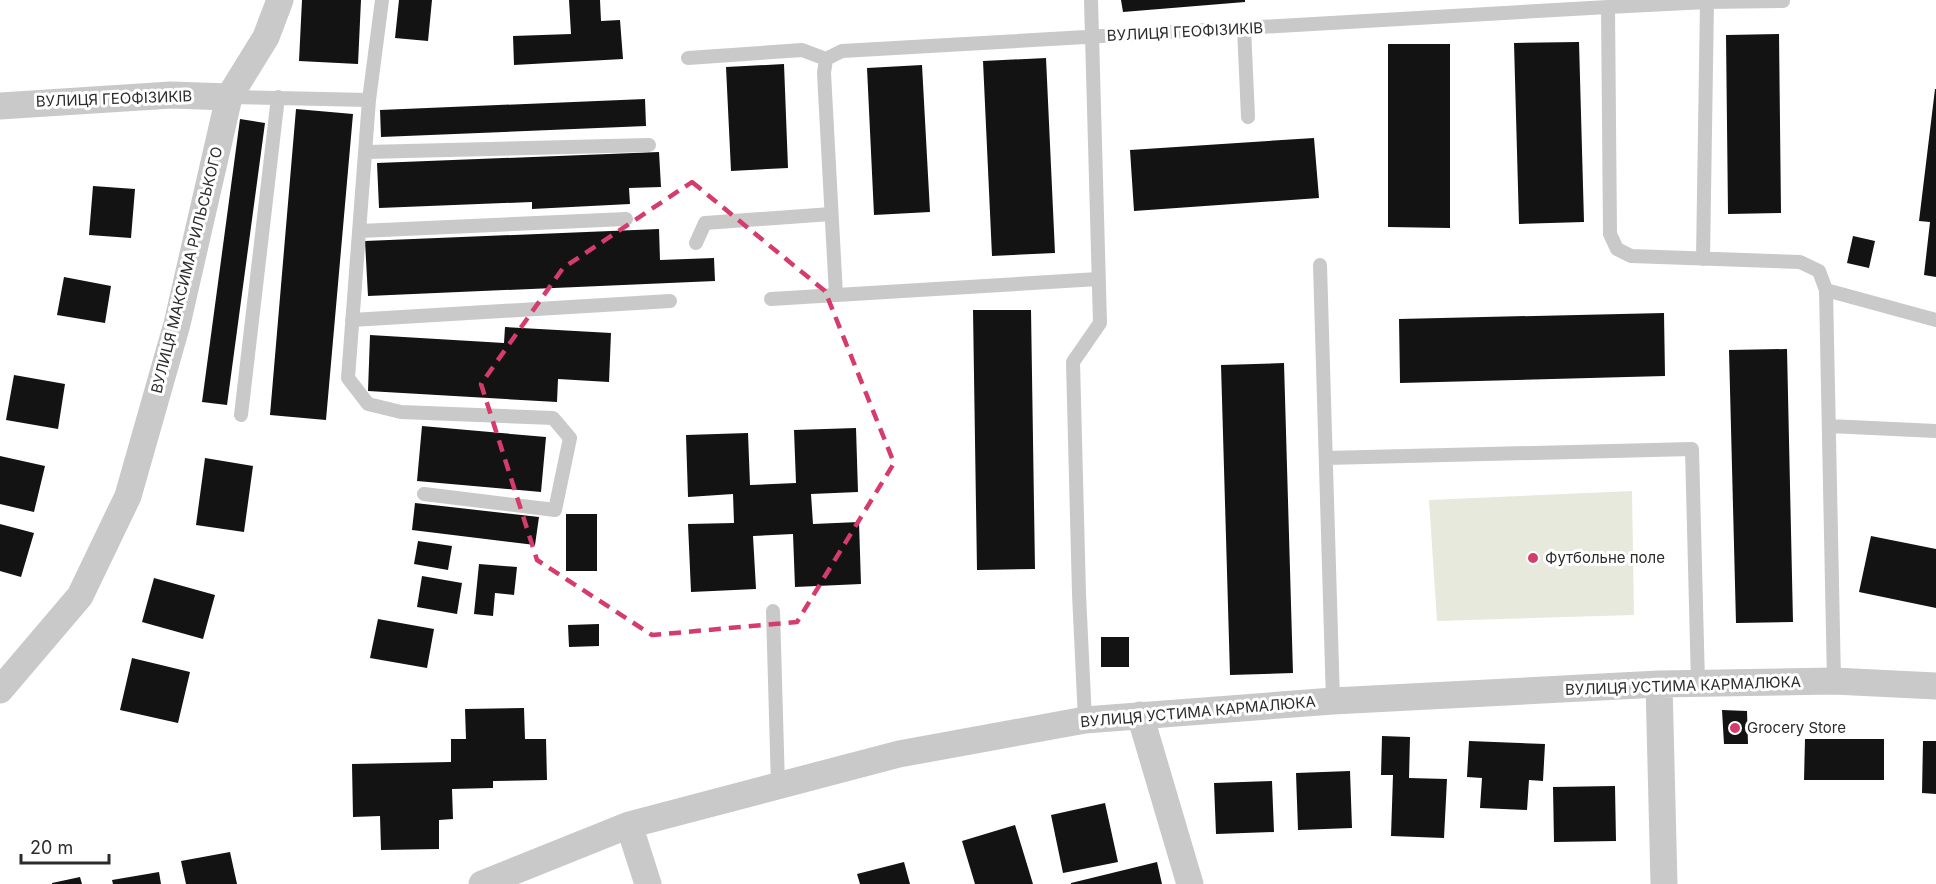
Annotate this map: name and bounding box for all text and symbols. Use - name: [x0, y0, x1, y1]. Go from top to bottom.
- street label: ВУЛИЦЯ ГЕОФІЗИКІВ: [1106, 18, 1264, 45]
- street label: ВУЛИЦЯ ГЕОФІЗИКІВ: [35, 86, 193, 111]
- street label: ВУЛИЦЯ МАКСИМА РИЛЬСЬКОГО: [147, 145, 226, 395]
- place label: Футбольне поле: [1545, 548, 1665, 567]
- marker: Футбольне поле: [1526, 551, 1540, 565]
- street label: ВУЛИЦЯ УСТИМА КАРМАЛЮКА: [1565, 672, 1801, 699]
- street label: ВУЛИЦЯ УСТИМА КАРМАЛЮКА: [1079, 692, 1316, 731]
- place label: Grocery Store: [1747, 718, 1846, 737]
- marker: Grocery Store: [1728, 721, 1742, 735]
- scale bar: [21, 827, 110, 865]
- text: 20 m: [30, 837, 73, 858]

